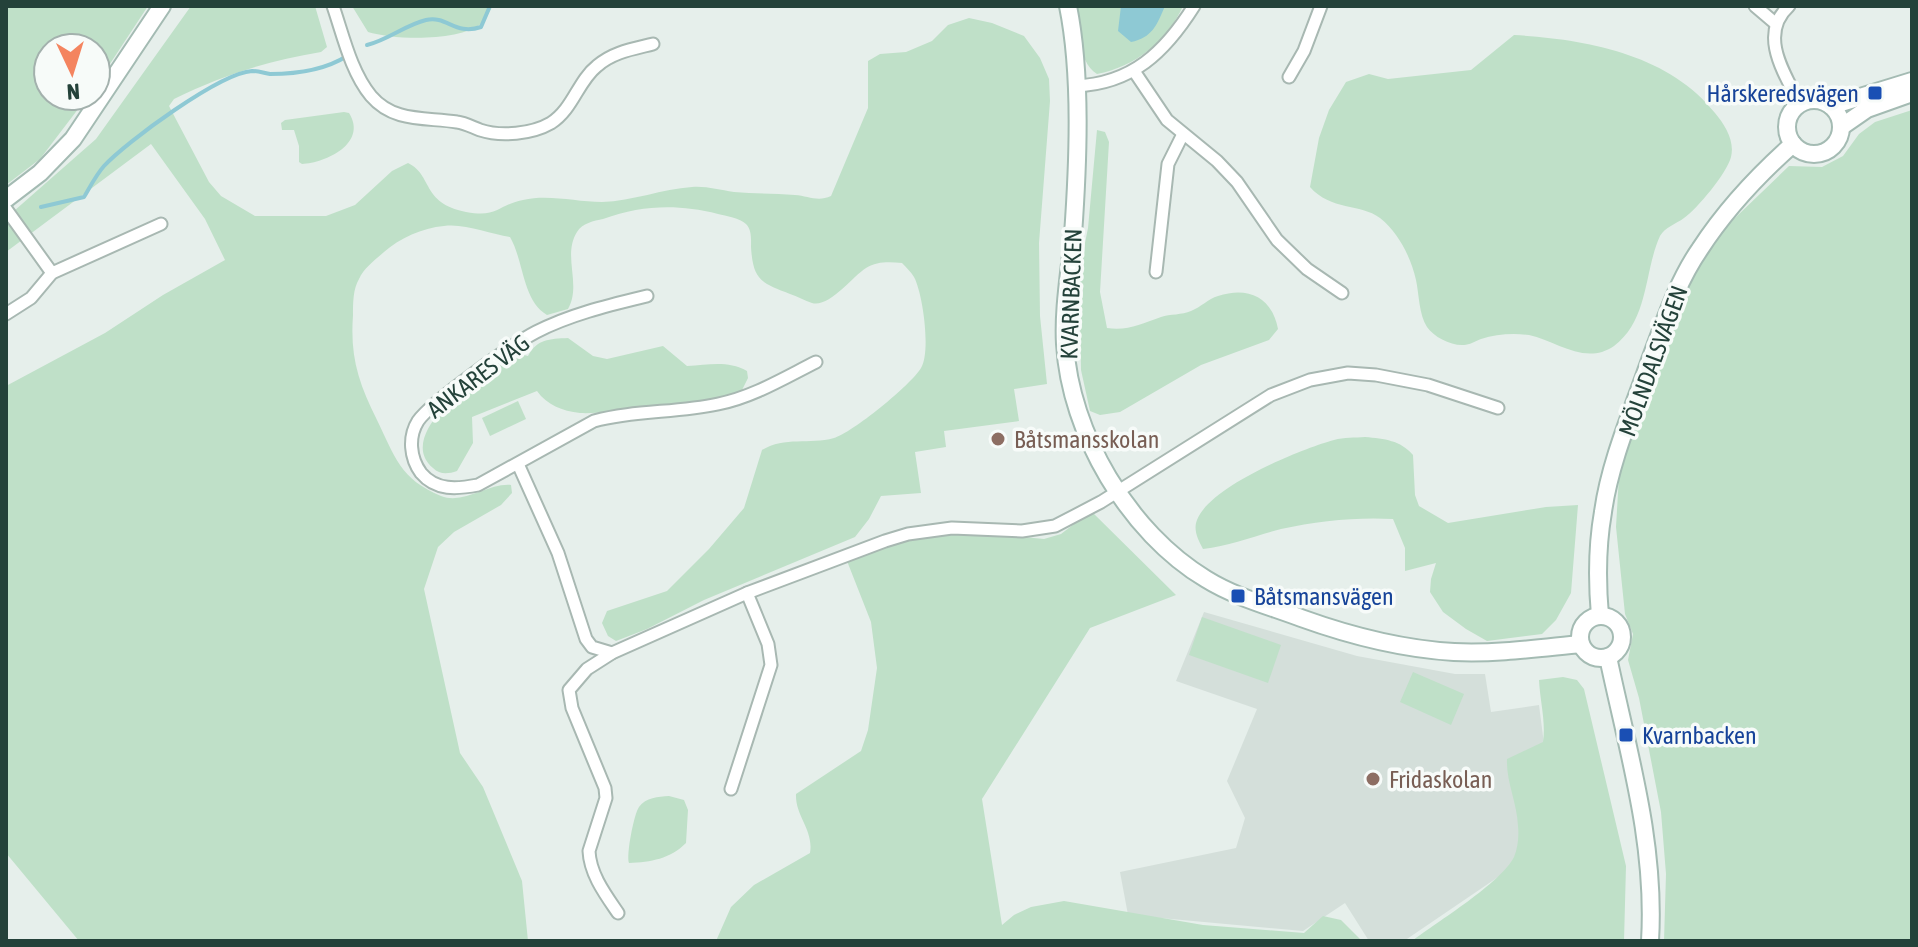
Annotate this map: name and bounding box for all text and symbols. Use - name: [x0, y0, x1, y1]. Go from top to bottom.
- north arrow: [32, 32, 112, 112]
- text: N: [66, 79, 81, 105]
- place label: Hårskeredsvägen: [1706, 80, 1859, 107]
- marker: Hårskeredsvägen: [1866, 84, 1884, 102]
- street label: KVARNBACKEN: [1055, 228, 1087, 360]
- street label: MÖLNDALSVÄGEN: [1613, 282, 1693, 440]
- street label: ANKARES VÄG: [422, 329, 534, 423]
- place label: Båtsmansskolan: [1014, 426, 1159, 453]
- marker: Båtsmansskolan: [989, 430, 1007, 448]
- place label: Båtsmansvägen: [1254, 583, 1394, 610]
- marker: Båtsmansvägen: [1229, 587, 1247, 605]
- place label: Kvarnbacken: [1642, 722, 1757, 749]
- marker: Kvarnbacken: [1617, 726, 1635, 744]
- place label: Fridaskolan: [1389, 766, 1492, 793]
- marker: Fridaskolan: [1364, 770, 1382, 788]

